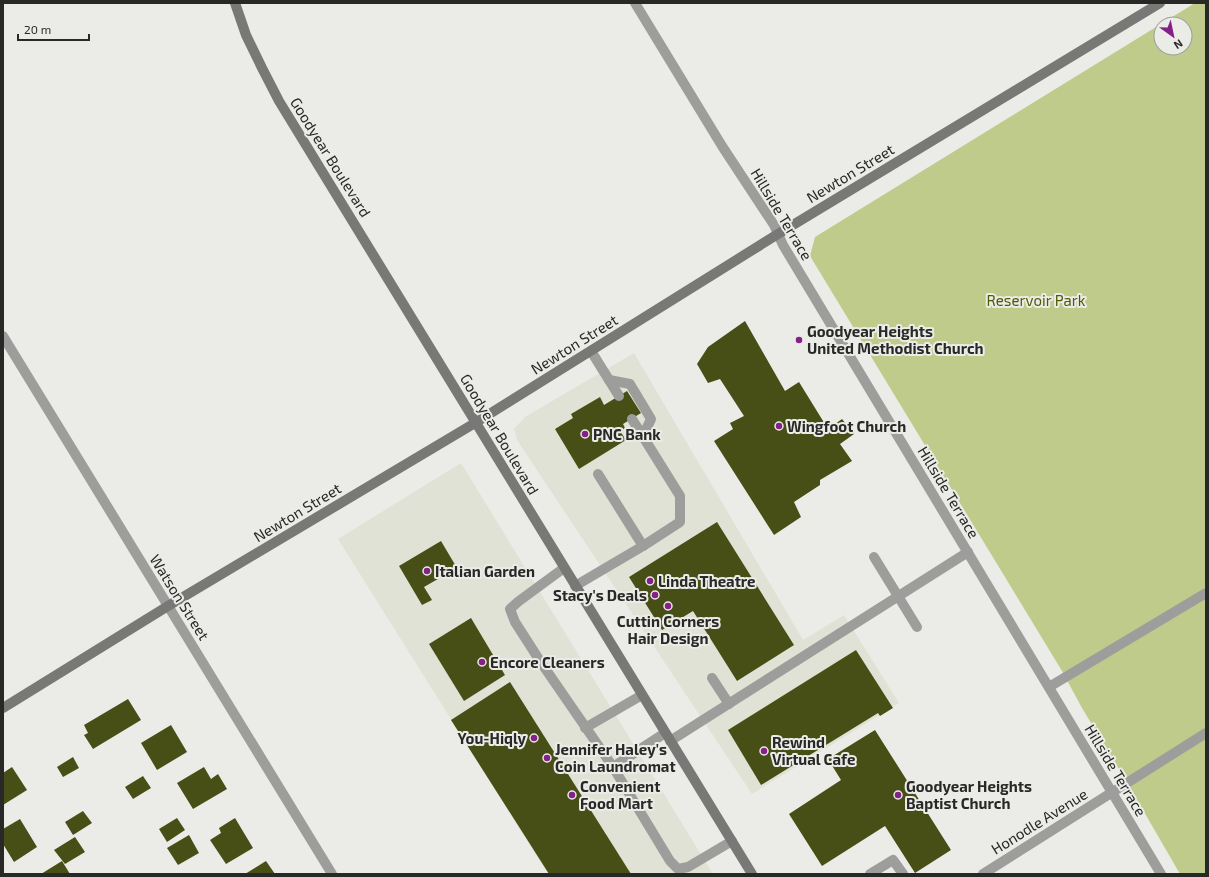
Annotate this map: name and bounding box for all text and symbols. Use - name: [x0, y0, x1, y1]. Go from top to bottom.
- scale bar: [18, 16, 89, 42]
- north arrow: [1153, 16, 1193, 56]
- text: 20 m: [24, 22, 51, 36]
- text: N: [1172, 37, 1186, 52]
- street label: Goodyear Boulevard: [287, 94, 375, 220]
- street label: Newton Street: [803, 140, 897, 206]
- street label: Hillside Terrace: [747, 165, 817, 263]
- park label: Reservoir Park: [987, 291, 1086, 309]
- street label: Newton Street: [527, 310, 621, 378]
- place label: Goodyear Heights United Methodist Church: [807, 322, 984, 357]
- marker: Goodyear Heights United Methodist Church: [794, 335, 804, 345]
- street label: Goodyear Boulevard: [457, 370, 543, 498]
- place label: Wingfoot Church: [787, 417, 906, 435]
- marker: Wingfoot Church: [774, 421, 784, 431]
- place label: PNC Bank: [593, 425, 661, 443]
- marker: PNC Bank: [580, 429, 590, 439]
- street label: Hillside Terrace: [914, 443, 984, 541]
- street label: Newton Street: [250, 479, 344, 545]
- street label: Watson Street: [146, 551, 214, 644]
- place label: Italian Garden: [435, 562, 535, 580]
- marker: Italian Garden: [422, 566, 432, 576]
- place label: Linda Theatre: [658, 572, 756, 590]
- marker: Linda Theatre: [645, 576, 655, 586]
- place label: Stacy's Deals: [553, 586, 647, 605]
- marker: Stacy's Deals: [650, 590, 660, 600]
- marker: Cuttin Corners Hair Design: [663, 601, 673, 611]
- place label: Cuttin Corners Hair Design: [617, 612, 719, 647]
- place label: Encore Cleaners: [490, 653, 605, 671]
- marker: Encore Cleaners: [477, 657, 487, 667]
- street label: Hillside Terrace: [1081, 721, 1151, 819]
- place label: You-Hiqly: [458, 729, 527, 748]
- marker: You-Hiqly: [529, 733, 539, 743]
- place label: Rewind Virtual Cafe: [772, 733, 855, 768]
- place label: Jennifer Haley's Coin Laundromat: [555, 740, 676, 775]
- marker: Rewind Virtual Cafe: [759, 746, 769, 756]
- marker: Jennifer Haley's Coin Laundromat: [542, 753, 552, 763]
- place label: Convenient Food Mart: [580, 777, 660, 812]
- place label: Goodyear Heights Baptist Church: [906, 777, 1032, 812]
- street label: Honodle Avenue: [988, 784, 1090, 858]
- marker: Convenient Food Mart: [567, 790, 577, 800]
- marker: Goodyear Heights Baptist Church: [893, 790, 903, 800]

